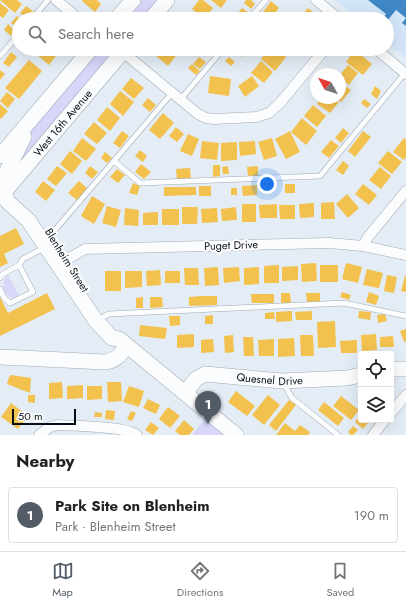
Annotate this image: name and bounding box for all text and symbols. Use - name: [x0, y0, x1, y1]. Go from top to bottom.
- search box: [12, 12, 394, 56]
- icon: search: [26, 23, 48, 45]
- text: Search here: [58, 23, 134, 45]
- north arrow: [310, 68, 346, 104]
- street label: West 16th Avenue: [30, 86, 96, 160]
- your location: [257, 174, 277, 194]
- street label: Blenheim Street: [41, 225, 93, 295]
- street label: Puget Drive: [204, 236, 259, 254]
- map controls: [358, 351, 394, 423]
- button: locate: [358, 351, 394, 387]
- street label: Quesnel Drive: [236, 369, 303, 389]
- button: layers: [358, 387, 394, 423]
- pin: 1: [195, 391, 221, 424]
- scale bar: [12, 407, 76, 426]
- text: 50 m: [18, 408, 43, 424]
- text: Nearby: [16, 449, 74, 473]
- text: Park Site on Blenheim: [55, 495, 209, 517]
- text: 1: [27, 506, 33, 525]
- text: 190 m: [354, 506, 389, 525]
- text: Park · Blenheim Street: [55, 517, 176, 536]
- tab: Map: [52, 560, 74, 600]
- tab: Directions: [177, 560, 223, 600]
- tab: Saved: [327, 560, 354, 600]

